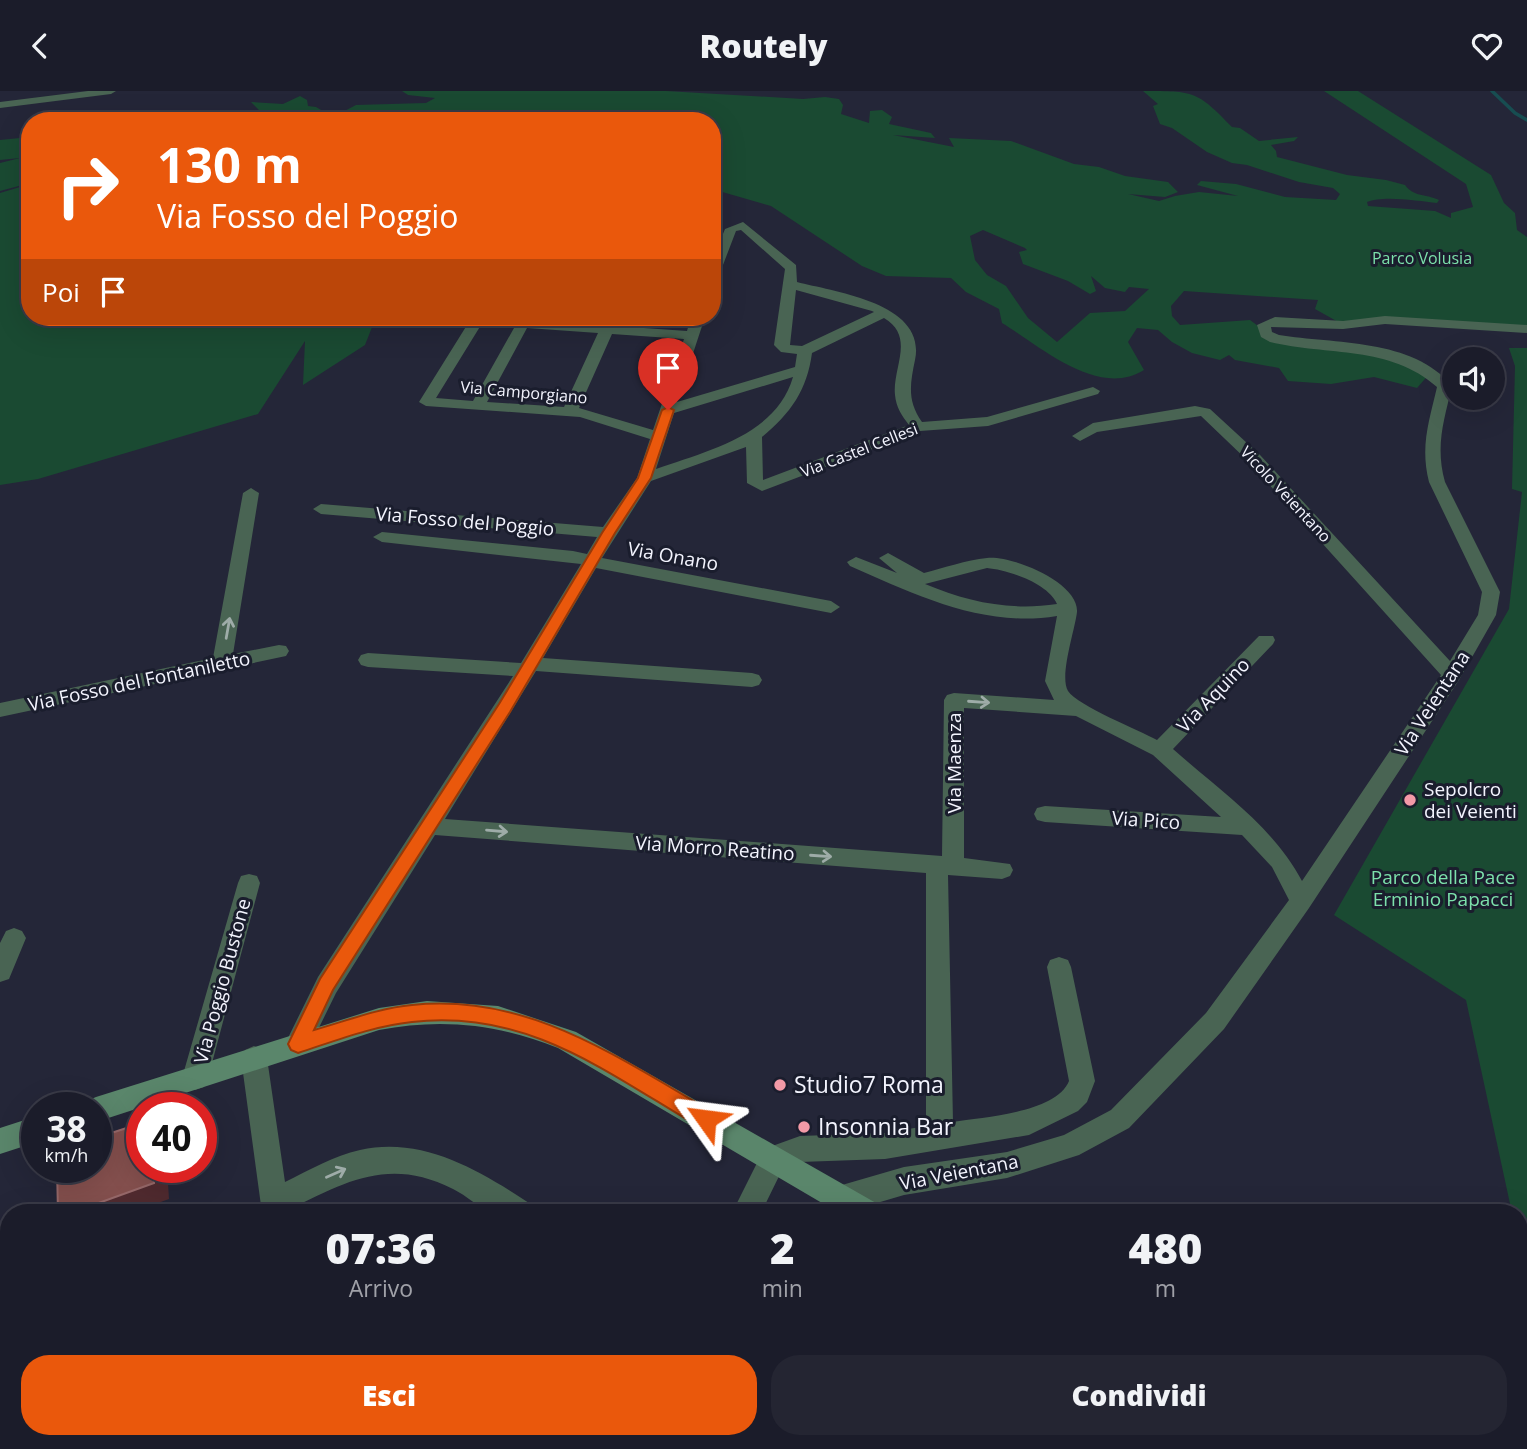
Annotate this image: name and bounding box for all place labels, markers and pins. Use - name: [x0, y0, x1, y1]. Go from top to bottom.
- pin: [638, 338, 698, 410]
- place label: Sepolcro dei Veienti: [1424, 776, 1517, 824]
- marker: Sepolcro dei Veienti: [1402, 792, 1418, 808]
- place label: Studio7 Roma: [794, 1068, 944, 1100]
- marker: Studio7 Roma: [772, 1077, 788, 1093]
- place label: Insonnia Bar: [818, 1110, 954, 1142]
- marker: Insonnia Bar: [796, 1119, 812, 1135]

